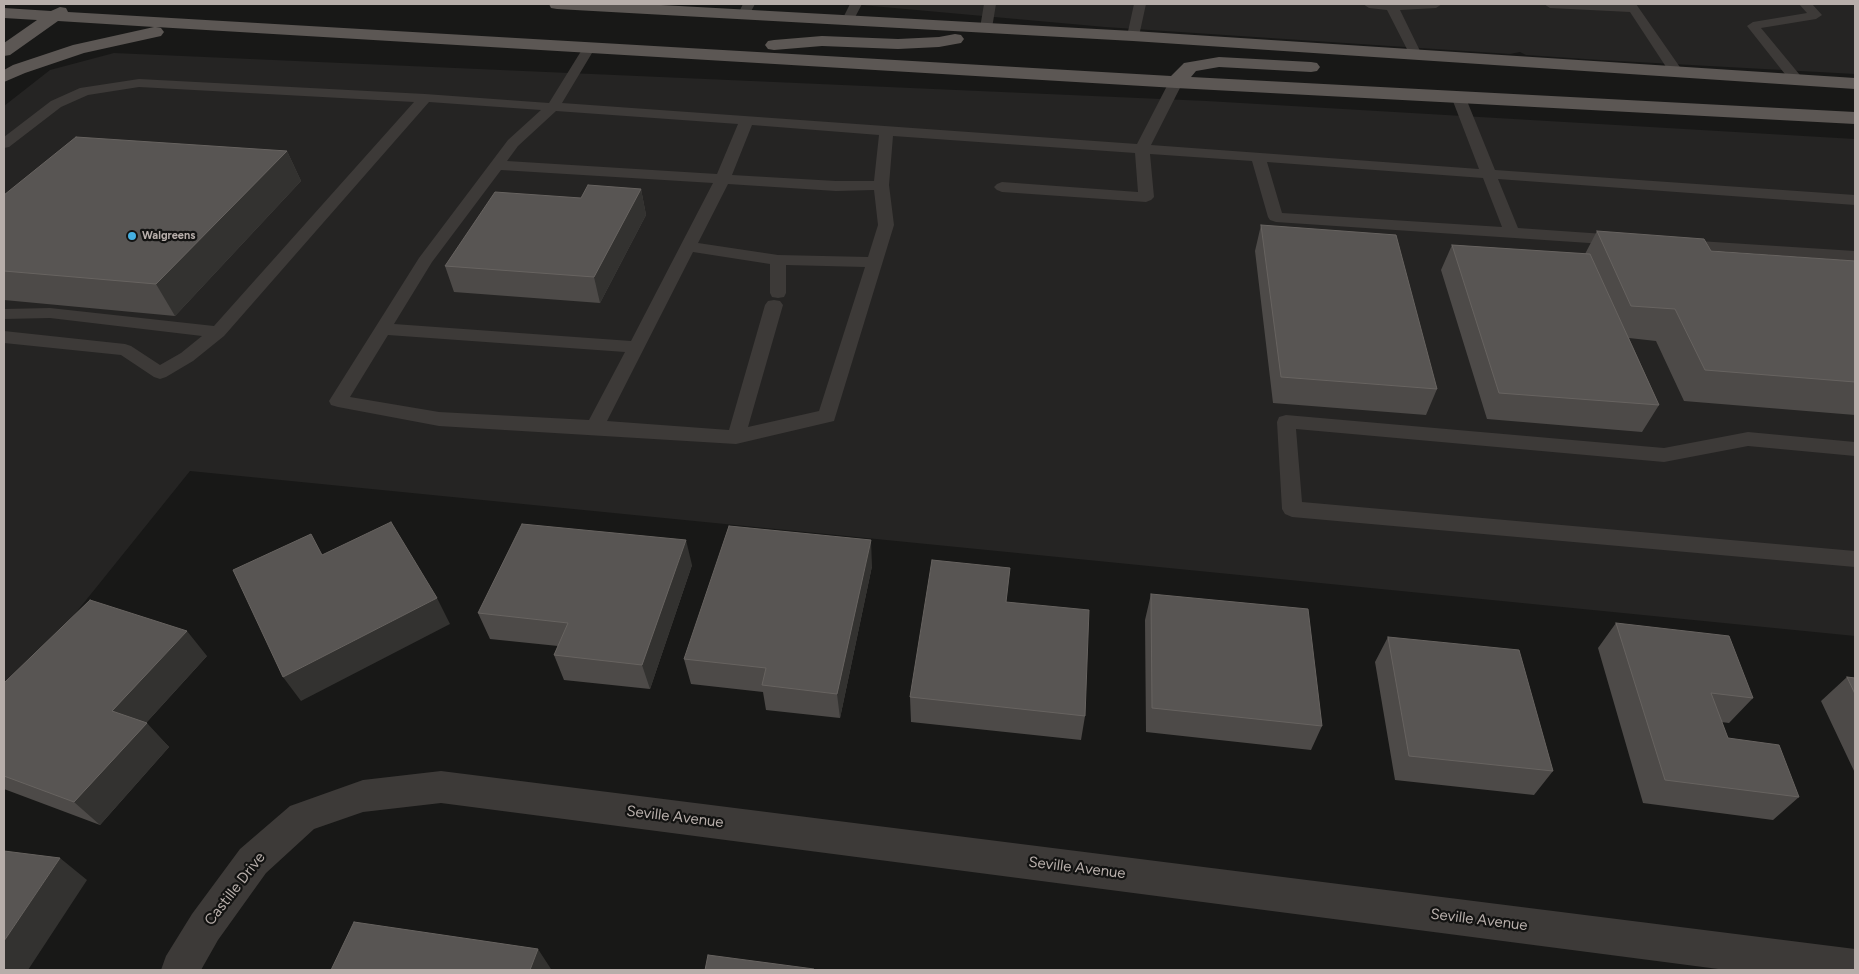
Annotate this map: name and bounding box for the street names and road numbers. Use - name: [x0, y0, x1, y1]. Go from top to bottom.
- street label: Seville Avenue: [625, 802, 725, 832]
- street label: Castille Drive: [201, 849, 269, 929]
- street label: Seville Avenue: [1027, 853, 1127, 883]
- street label: Seville Avenue: [1429, 905, 1529, 935]

